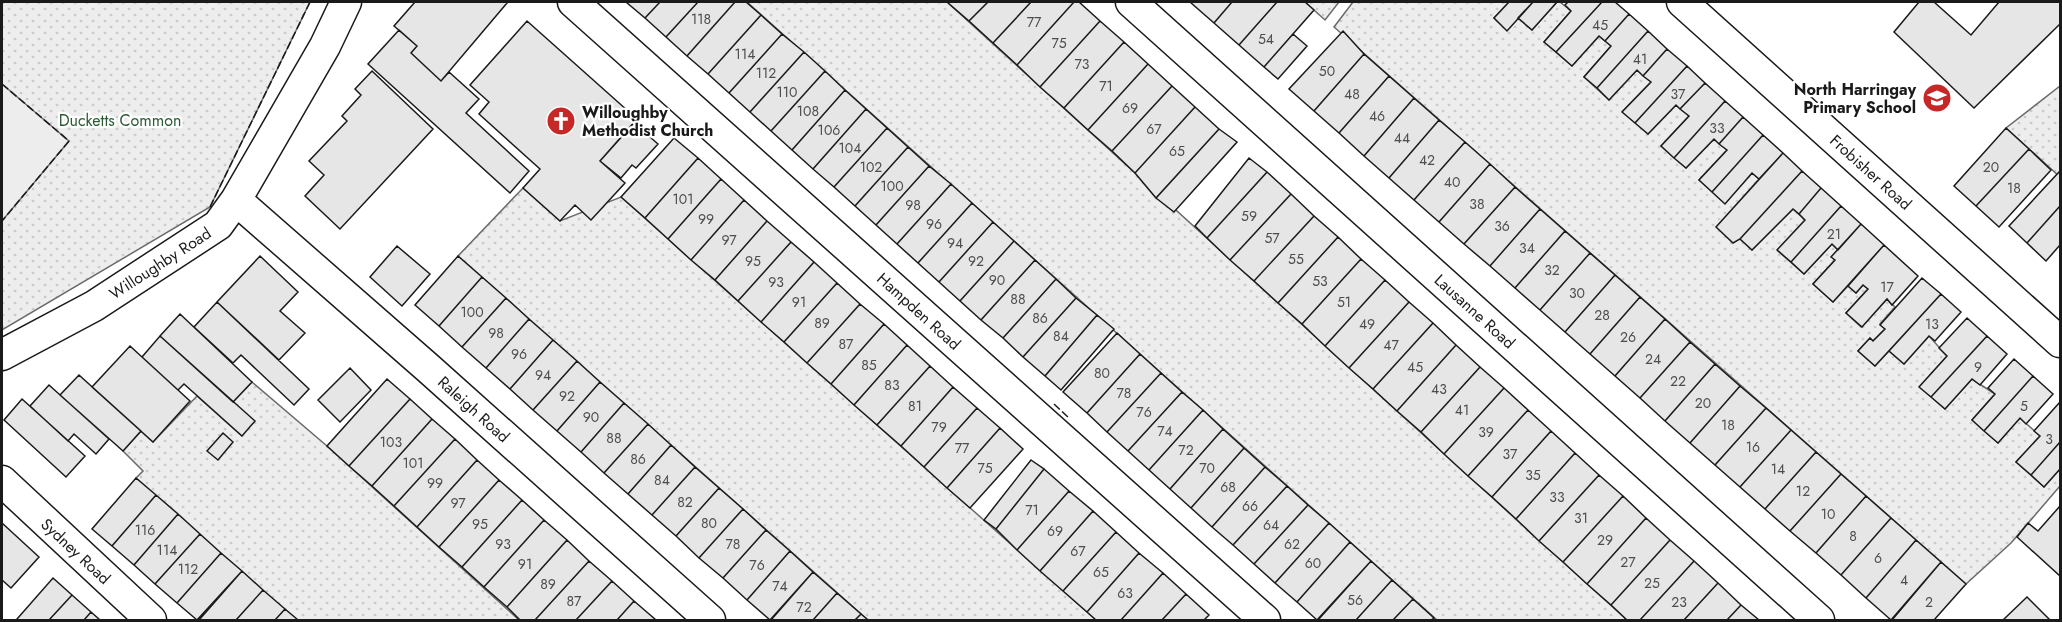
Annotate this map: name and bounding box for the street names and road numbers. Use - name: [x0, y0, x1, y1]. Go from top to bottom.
- street label: Frobisher Road: [1825, 129, 1917, 215]
- street label: Willoughby Road: [105, 222, 216, 305]
- street label: Hampden Road: [872, 267, 966, 355]
- street label: Lausanne Road: [1429, 269, 1520, 354]
- street label: Raleigh Road: [433, 371, 515, 448]
- street label: Sydney Road: [36, 513, 116, 590]

